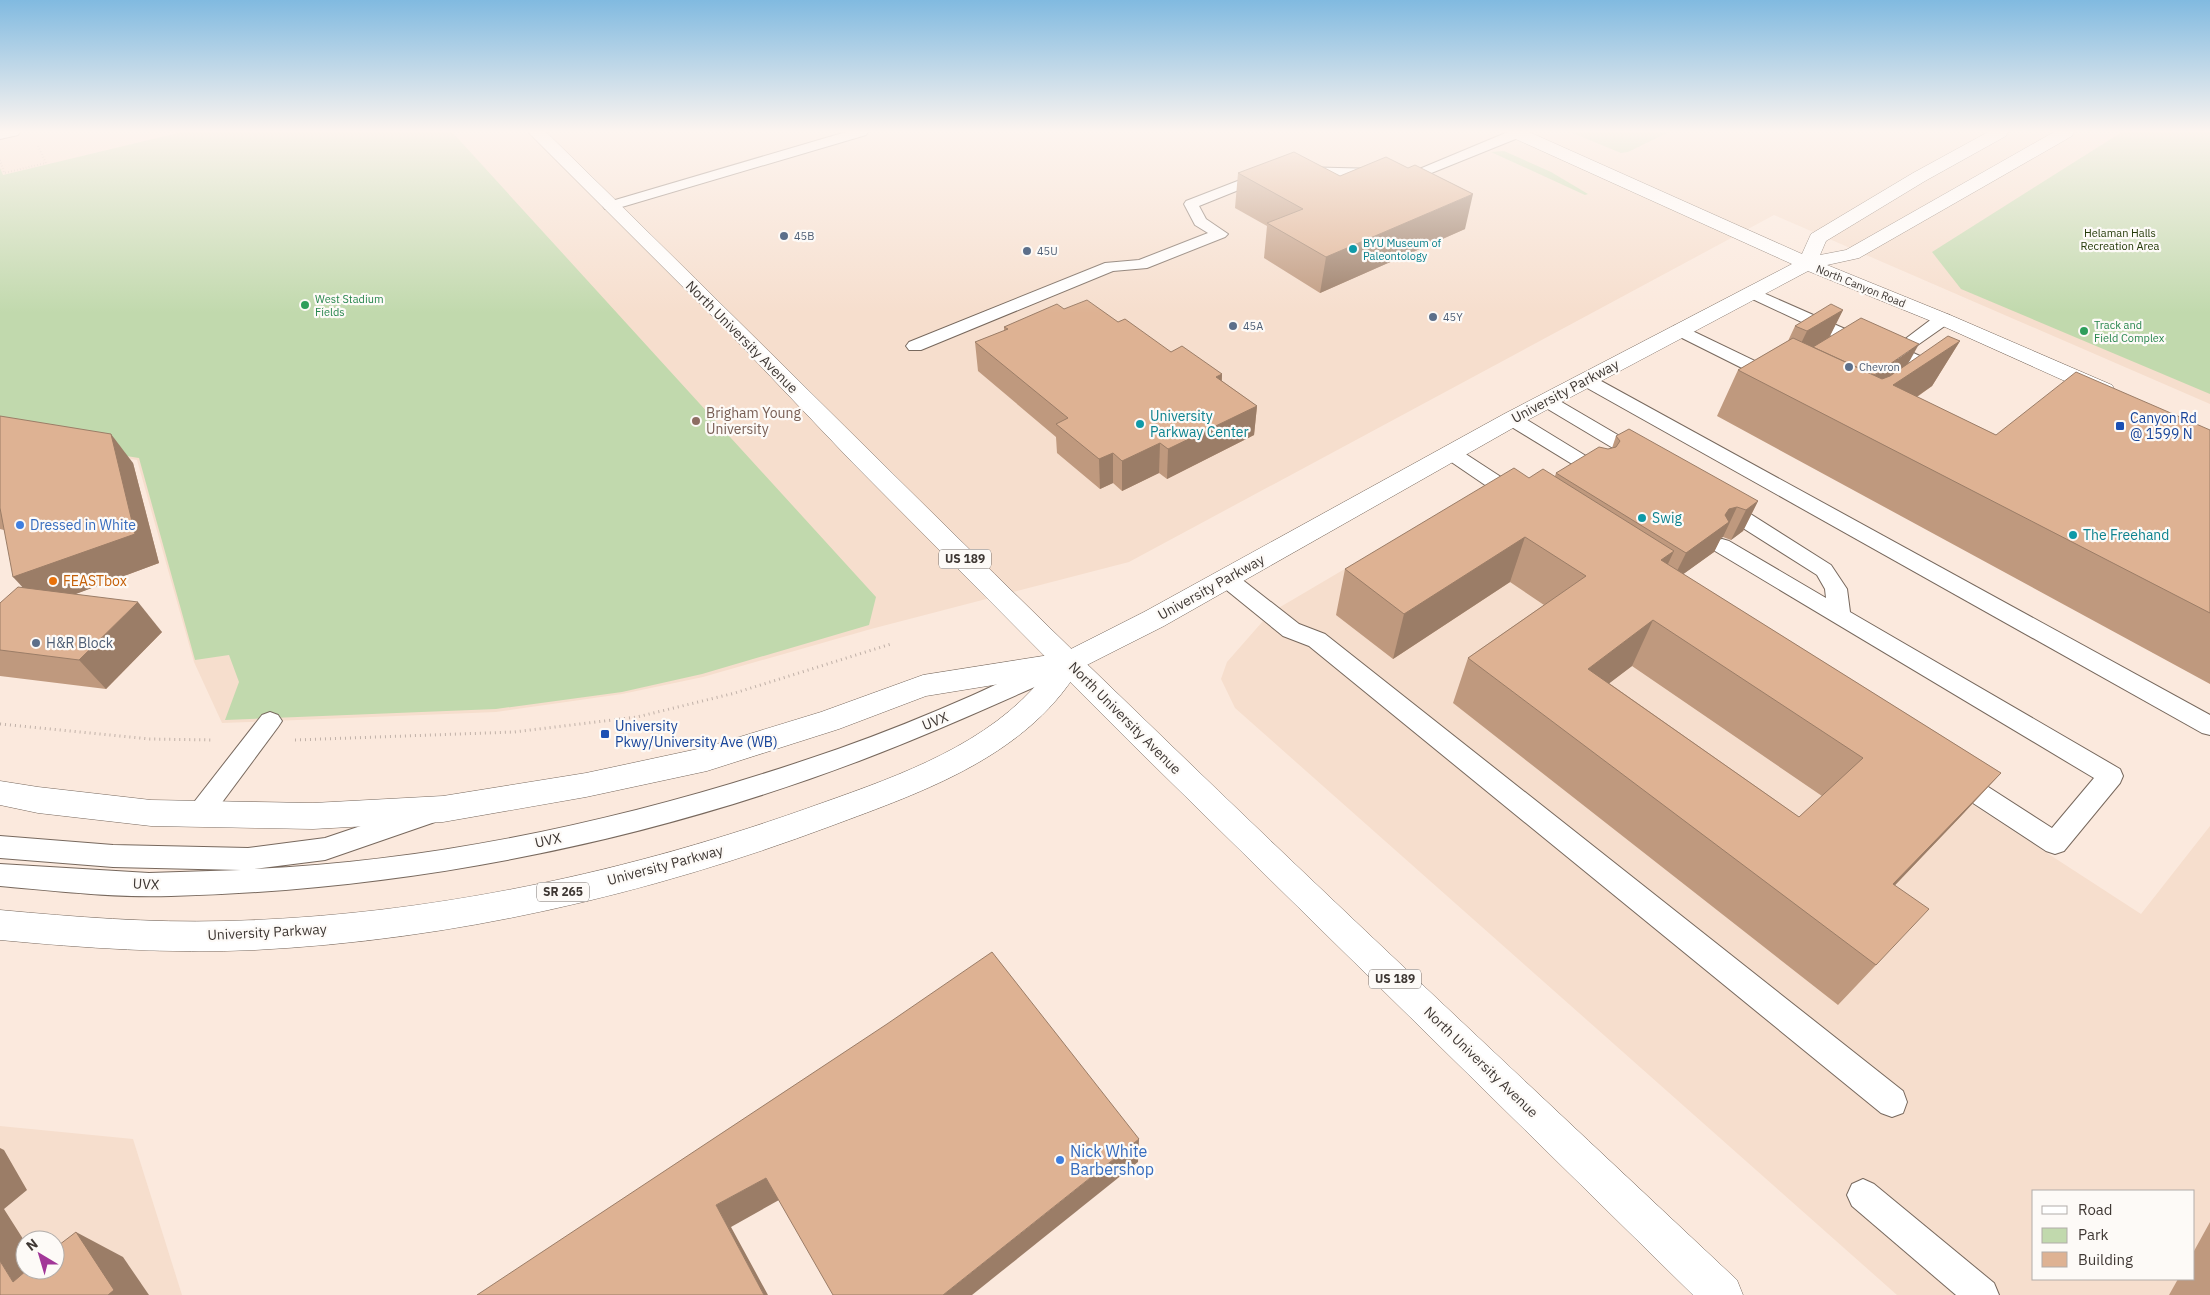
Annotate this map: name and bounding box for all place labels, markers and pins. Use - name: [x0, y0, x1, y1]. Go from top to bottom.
- place label: 45B: [794, 229, 814, 243]
- marker: 45B: [778, 230, 790, 242]
- place label: BYU Museum of Paleontology: [1363, 236, 1442, 263]
- marker: BYU Museum of Paleontology: [1347, 243, 1359, 255]
- place label: 45U: [1037, 244, 1058, 258]
- marker: 45U: [1021, 245, 1033, 257]
- place label: West Stadium Fields: [315, 292, 384, 319]
- marker: West Stadium Fields: [299, 299, 311, 311]
- place label: 45Y: [1443, 310, 1463, 324]
- marker: 45Y: [1427, 311, 1439, 323]
- place label: Track and Field Complex: [2094, 318, 2165, 345]
- place label: 45A: [1243, 319, 1263, 333]
- marker: 45A: [1227, 320, 1239, 332]
- marker: Track and Field Complex: [2078, 325, 2090, 337]
- place label: Chevron: [1859, 360, 1900, 374]
- marker: Chevron: [1843, 361, 1855, 373]
- place label: Brigham Young University: [706, 404, 801, 438]
- place label: University Parkway Center: [1150, 407, 1249, 441]
- place label: Canyon Rd @ 1599 N: [2130, 409, 2197, 443]
- marker: Brigham Young University: [690, 415, 702, 427]
- marker: University Parkway Center: [1134, 418, 1146, 430]
- marker: Canyon Rd @ 1599 N: [2114, 420, 2126, 432]
- place label: Swig: [1652, 509, 1682, 527]
- marker: Swig: [1636, 512, 1648, 524]
- place label: Dressed in White: [30, 516, 136, 534]
- marker: Dressed in White: [14, 519, 26, 531]
- place label: The Freehand: [2083, 526, 2169, 544]
- marker: The Freehand: [2067, 529, 2079, 541]
- place label: FEASTbox: [63, 572, 127, 590]
- marker: FEASTbox: [47, 575, 59, 587]
- place label: H&R Block: [46, 634, 114, 652]
- marker: H&R Block: [30, 637, 42, 649]
- place label: University Pkwy/University Ave (WB): [615, 717, 778, 751]
- marker: University Pkwy/University Ave (WB): [599, 728, 611, 740]
- place label: Nick White Barbershop: [1070, 1141, 1154, 1179]
- marker: Nick White Barbershop: [1054, 1154, 1066, 1166]

